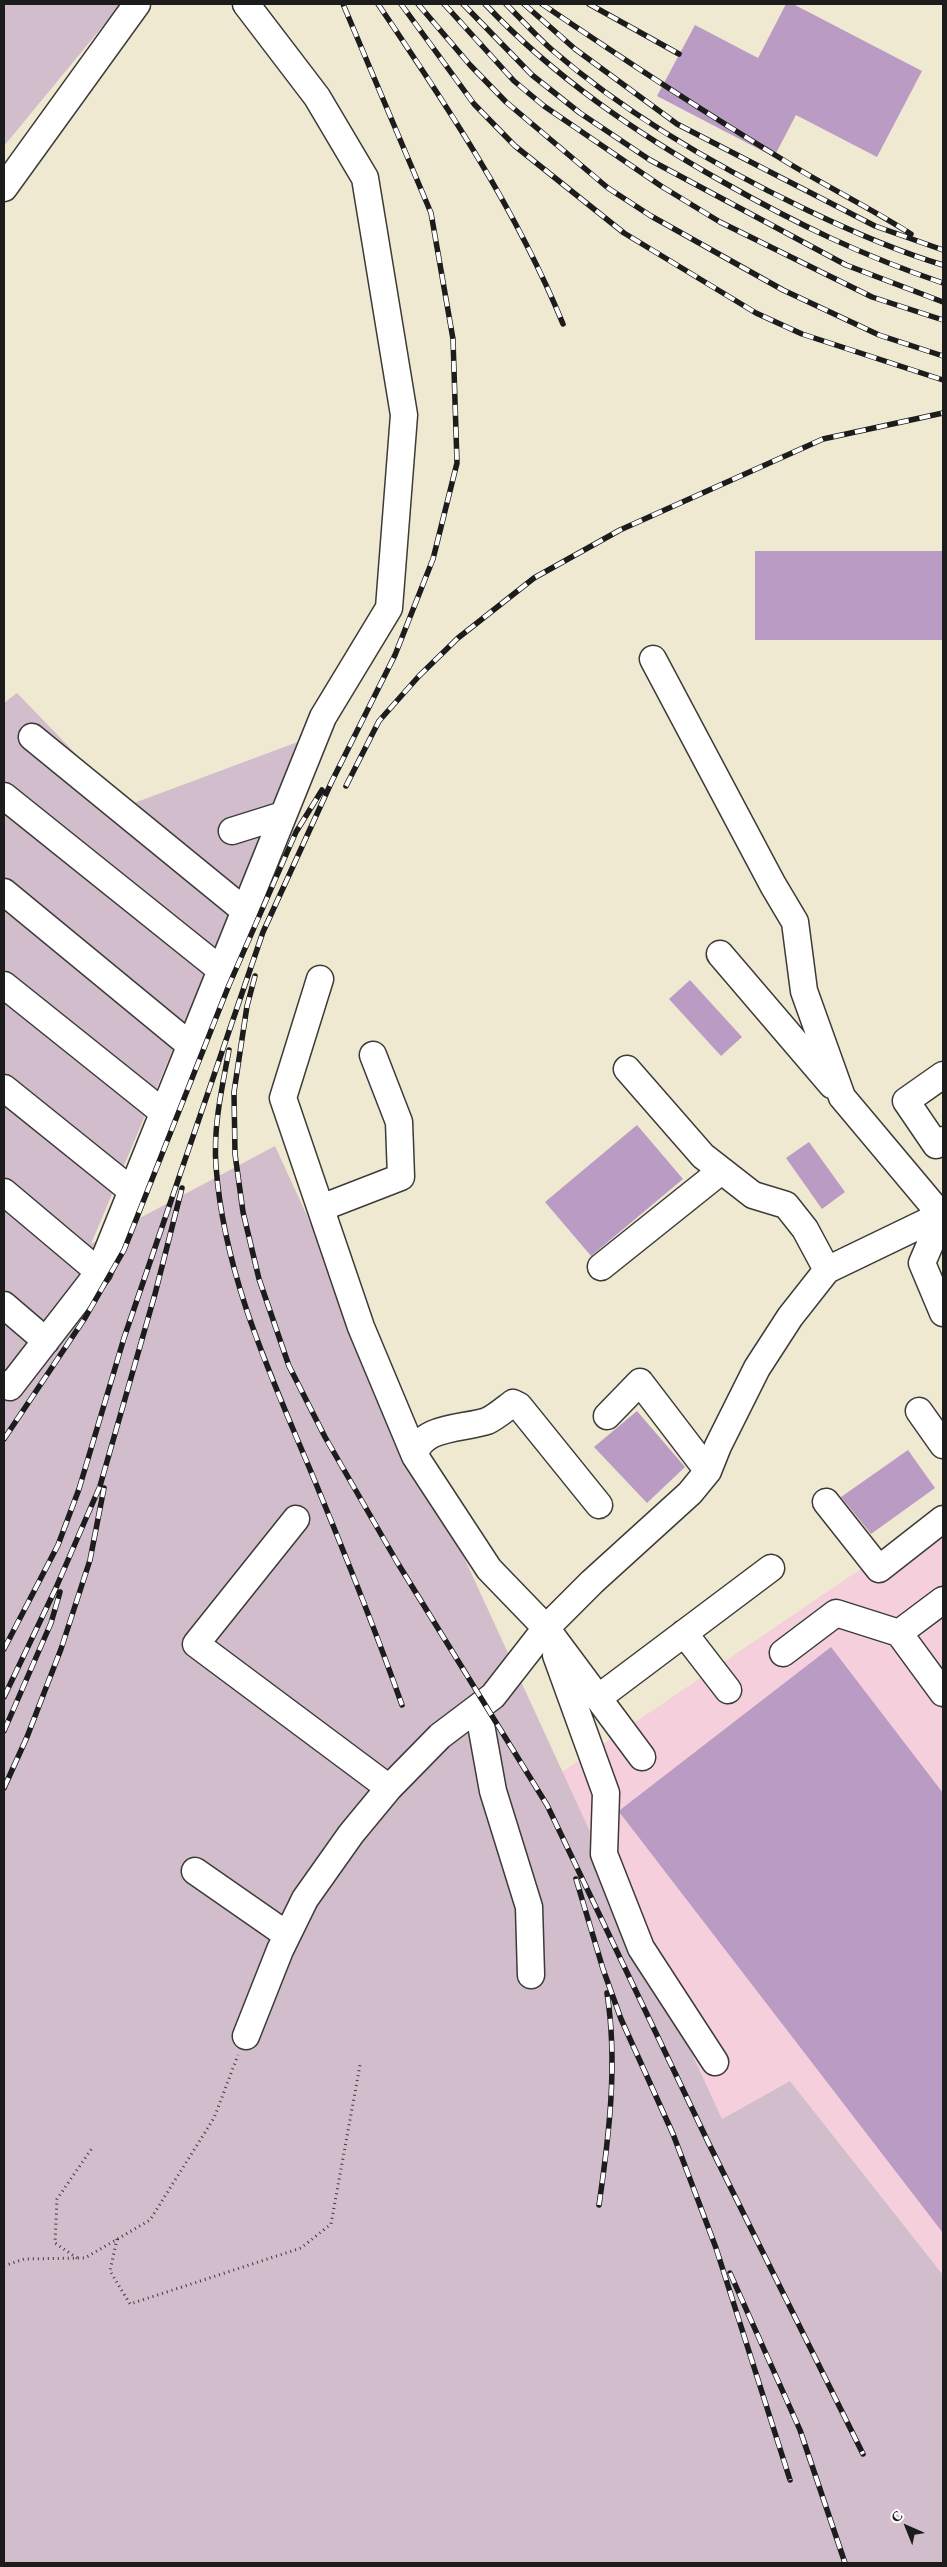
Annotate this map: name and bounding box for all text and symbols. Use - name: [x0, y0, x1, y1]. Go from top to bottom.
- north arrow: [882, 2502, 932, 2552]
- text: С: [887, 2506, 906, 2526]

